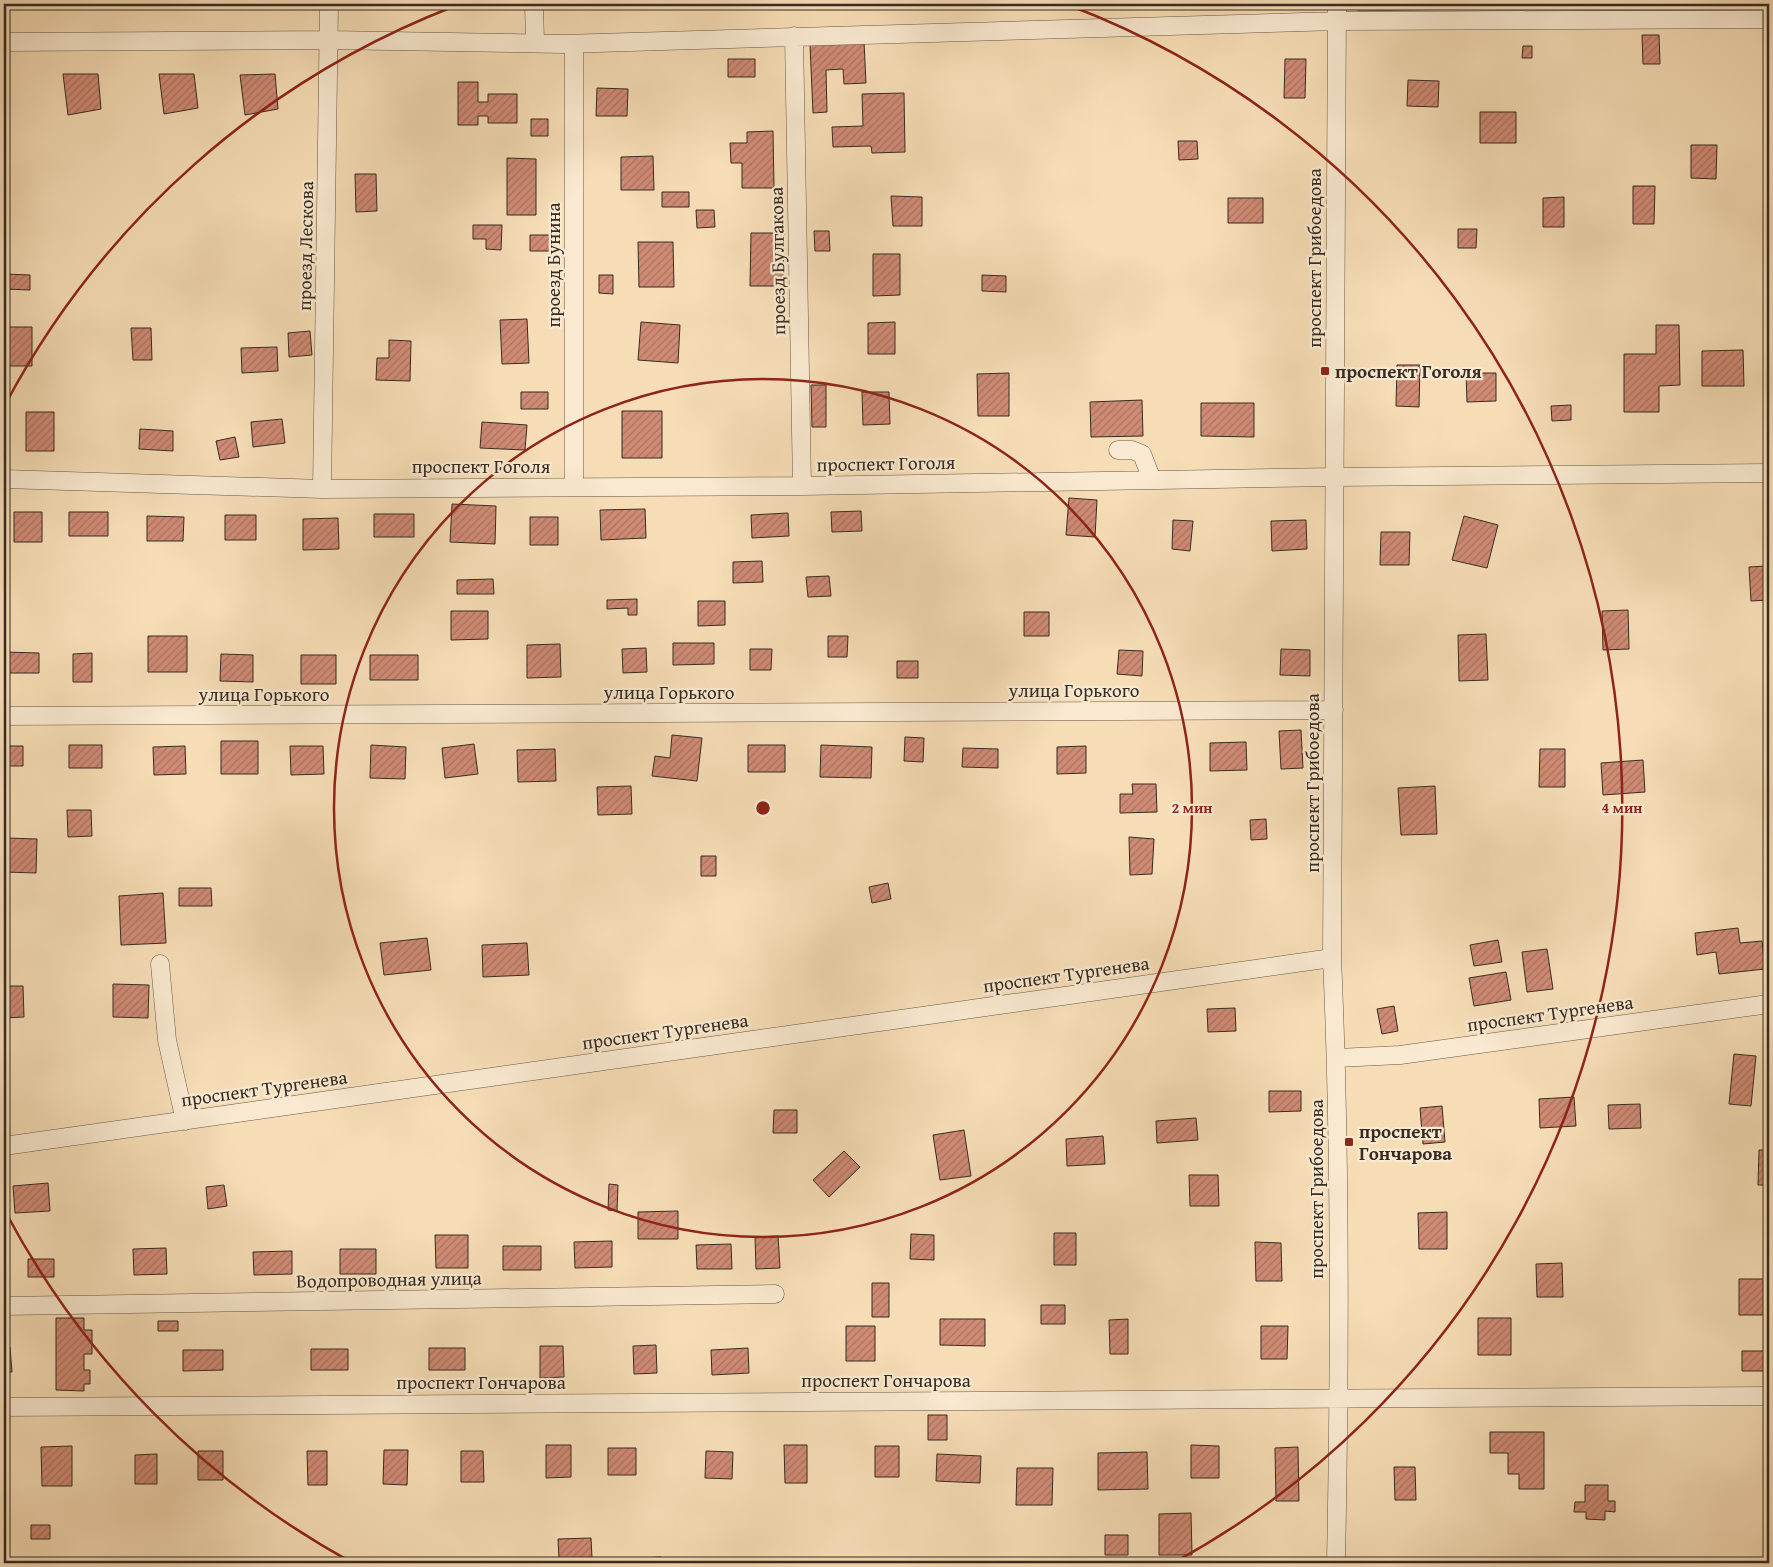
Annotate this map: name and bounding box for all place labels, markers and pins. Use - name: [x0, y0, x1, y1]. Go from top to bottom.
- place label: проспект Гоголя: [1335, 357, 1482, 385]
- marker: проспект Гоголя: [1319, 365, 1331, 377]
- centre of rings: [754, 799, 772, 817]
- place label: проспект Гончарова: [1359, 1117, 1452, 1167]
- marker: проспект Гончарова: [1343, 1136, 1355, 1148]

